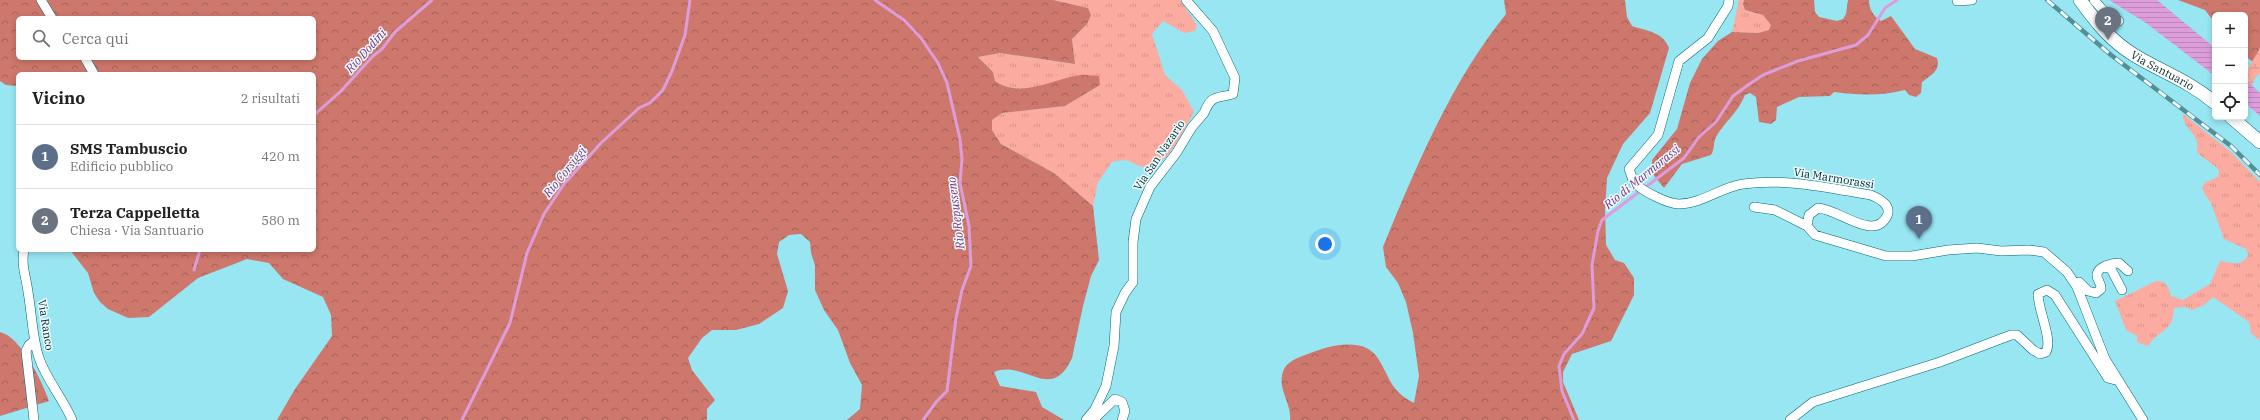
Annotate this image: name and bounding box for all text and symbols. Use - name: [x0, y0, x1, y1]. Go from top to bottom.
- pin: 2: [2095, 7, 2121, 40]
- map controls: [2212, 12, 2248, 120]
- button: +: [2212, 12, 2248, 48]
- search box: [16, 16, 316, 60]
- water label: Rio Dodini: [341, 25, 390, 76]
- icon: search: [30, 27, 52, 49]
- text: Cerca qui: [62, 29, 129, 48]
- street label: Via Santuario: [2128, 48, 2197, 93]
- button: −: [2212, 48, 2248, 84]
- button: locate: [2212, 84, 2248, 120]
- text: Vicino: [32, 87, 85, 109]
- text: 2 risultati: [241, 90, 300, 107]
- street label: Via San Nazario: [1130, 117, 1188, 193]
- text: SMS Tambuscio: [70, 139, 187, 158]
- water label: Rio di Marmorassi: [1600, 141, 1683, 213]
- water label: Rio Corsiggi: [539, 143, 590, 201]
- text: 1: [41, 148, 49, 165]
- text: 420 m: [261, 148, 300, 165]
- text: Edificio pubblico: [70, 158, 173, 175]
- street label: Via Marmorassi: [1793, 165, 1876, 191]
- water label: Rio Repusseno: [944, 176, 967, 251]
- text: Terza Cappelletta: [70, 203, 200, 222]
- pin: 1: [1906, 206, 1932, 239]
- text: 2: [41, 212, 49, 229]
- text: 580 m: [261, 212, 300, 229]
- text: Chiesa · Via Santuario: [70, 222, 204, 239]
- your location: [1315, 234, 1335, 254]
- street label: Via Ranco: [35, 299, 57, 351]

